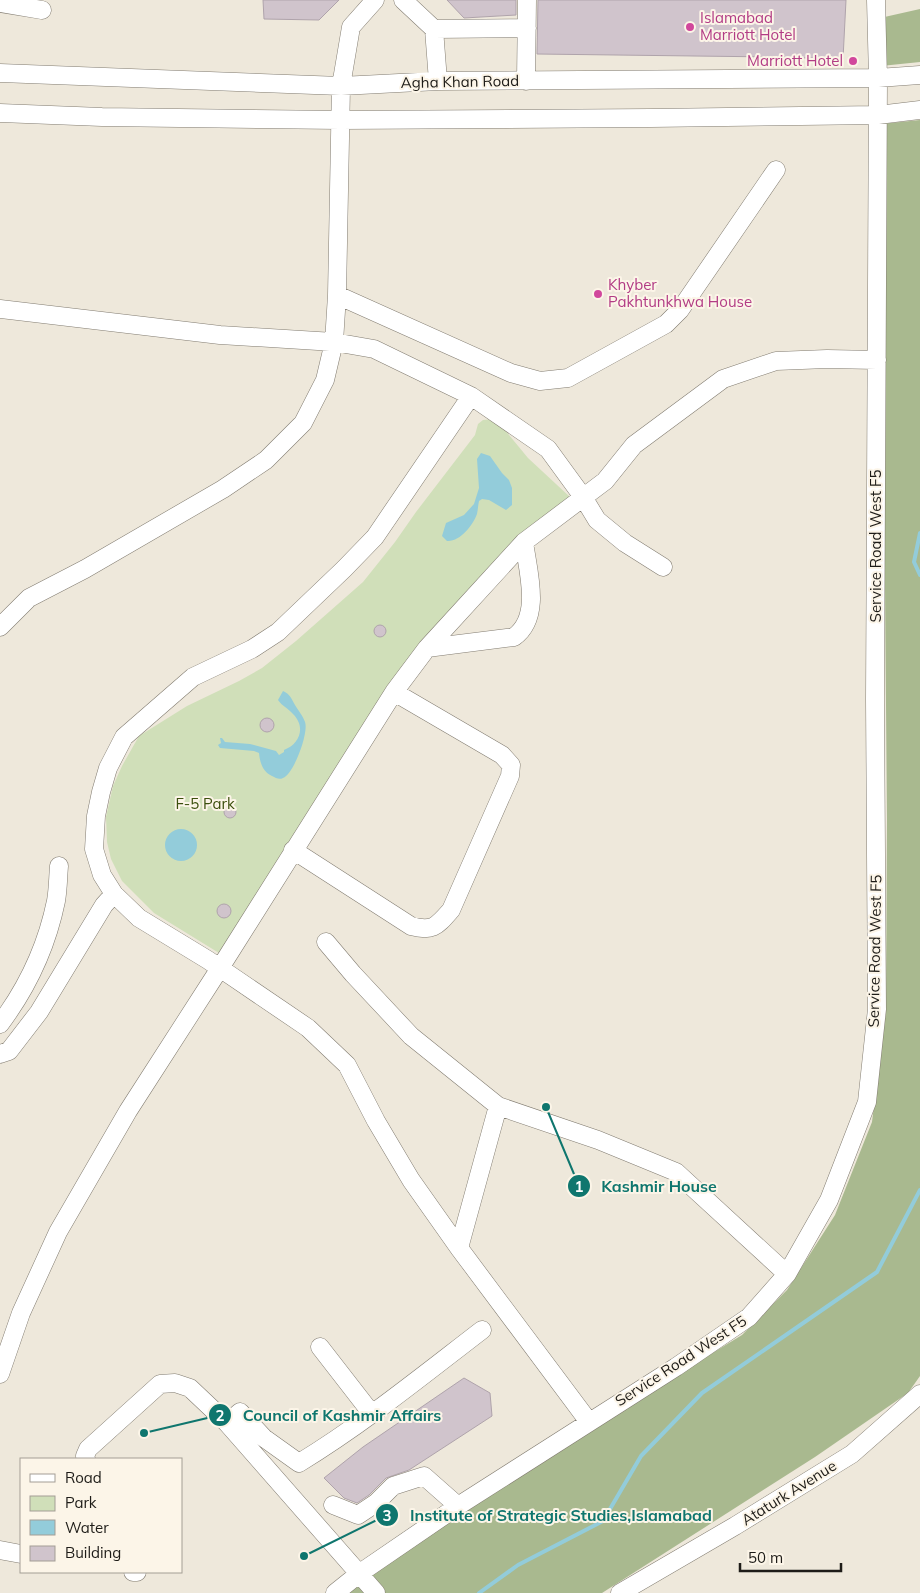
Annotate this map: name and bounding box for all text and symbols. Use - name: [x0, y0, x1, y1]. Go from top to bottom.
- place label: Islamabad Marriott Hotel: [700, 8, 796, 44]
- marker: Islamabad Marriott Hotel: [684, 21, 696, 33]
- place label: Marriott Hotel: [747, 51, 843, 70]
- marker: Marriott Hotel: [847, 55, 859, 67]
- street label: Agha Khan Road: [401, 71, 519, 92]
- place label: Khyber Pakhtunkhwa House: [608, 275, 752, 311]
- marker: Khyber Pakhtunkhwa House: [592, 288, 604, 300]
- street label: Service Road West F5: [866, 470, 885, 622]
- park label: F-5 Park: [175, 794, 235, 813]
- street label: Service Road West F5: [864, 874, 885, 1028]
- callout: Kashmir House: [566, 1171, 727, 1202]
- text: Kashmir House: [601, 1176, 717, 1196]
- text: 1: [574, 1177, 584, 1196]
- street label: Service Road West F5: [611, 1311, 750, 1410]
- callout: Council of Kashmir Affairs: [208, 1400, 451, 1431]
- text: Council of Kashmir Affairs: [243, 1405, 441, 1425]
- text: 2: [215, 1406, 225, 1425]
- street label: Ataturk Avenue: [738, 1456, 840, 1529]
- legend: [20, 1458, 182, 1573]
- text: Road: [65, 1468, 102, 1487]
- text: Park: [65, 1493, 97, 1512]
- callout: Institute of Strategic Studies,Islamabad: [375, 1500, 721, 1531]
- text: Institute of Strategic Studies,Islamabad: [410, 1505, 712, 1525]
- text: 3: [382, 1506, 392, 1525]
- text: Water: [65, 1518, 109, 1537]
- scale bar: [740, 1540, 841, 1572]
- text: Building: [65, 1543, 121, 1562]
- text: 50 m: [748, 1548, 783, 1567]

